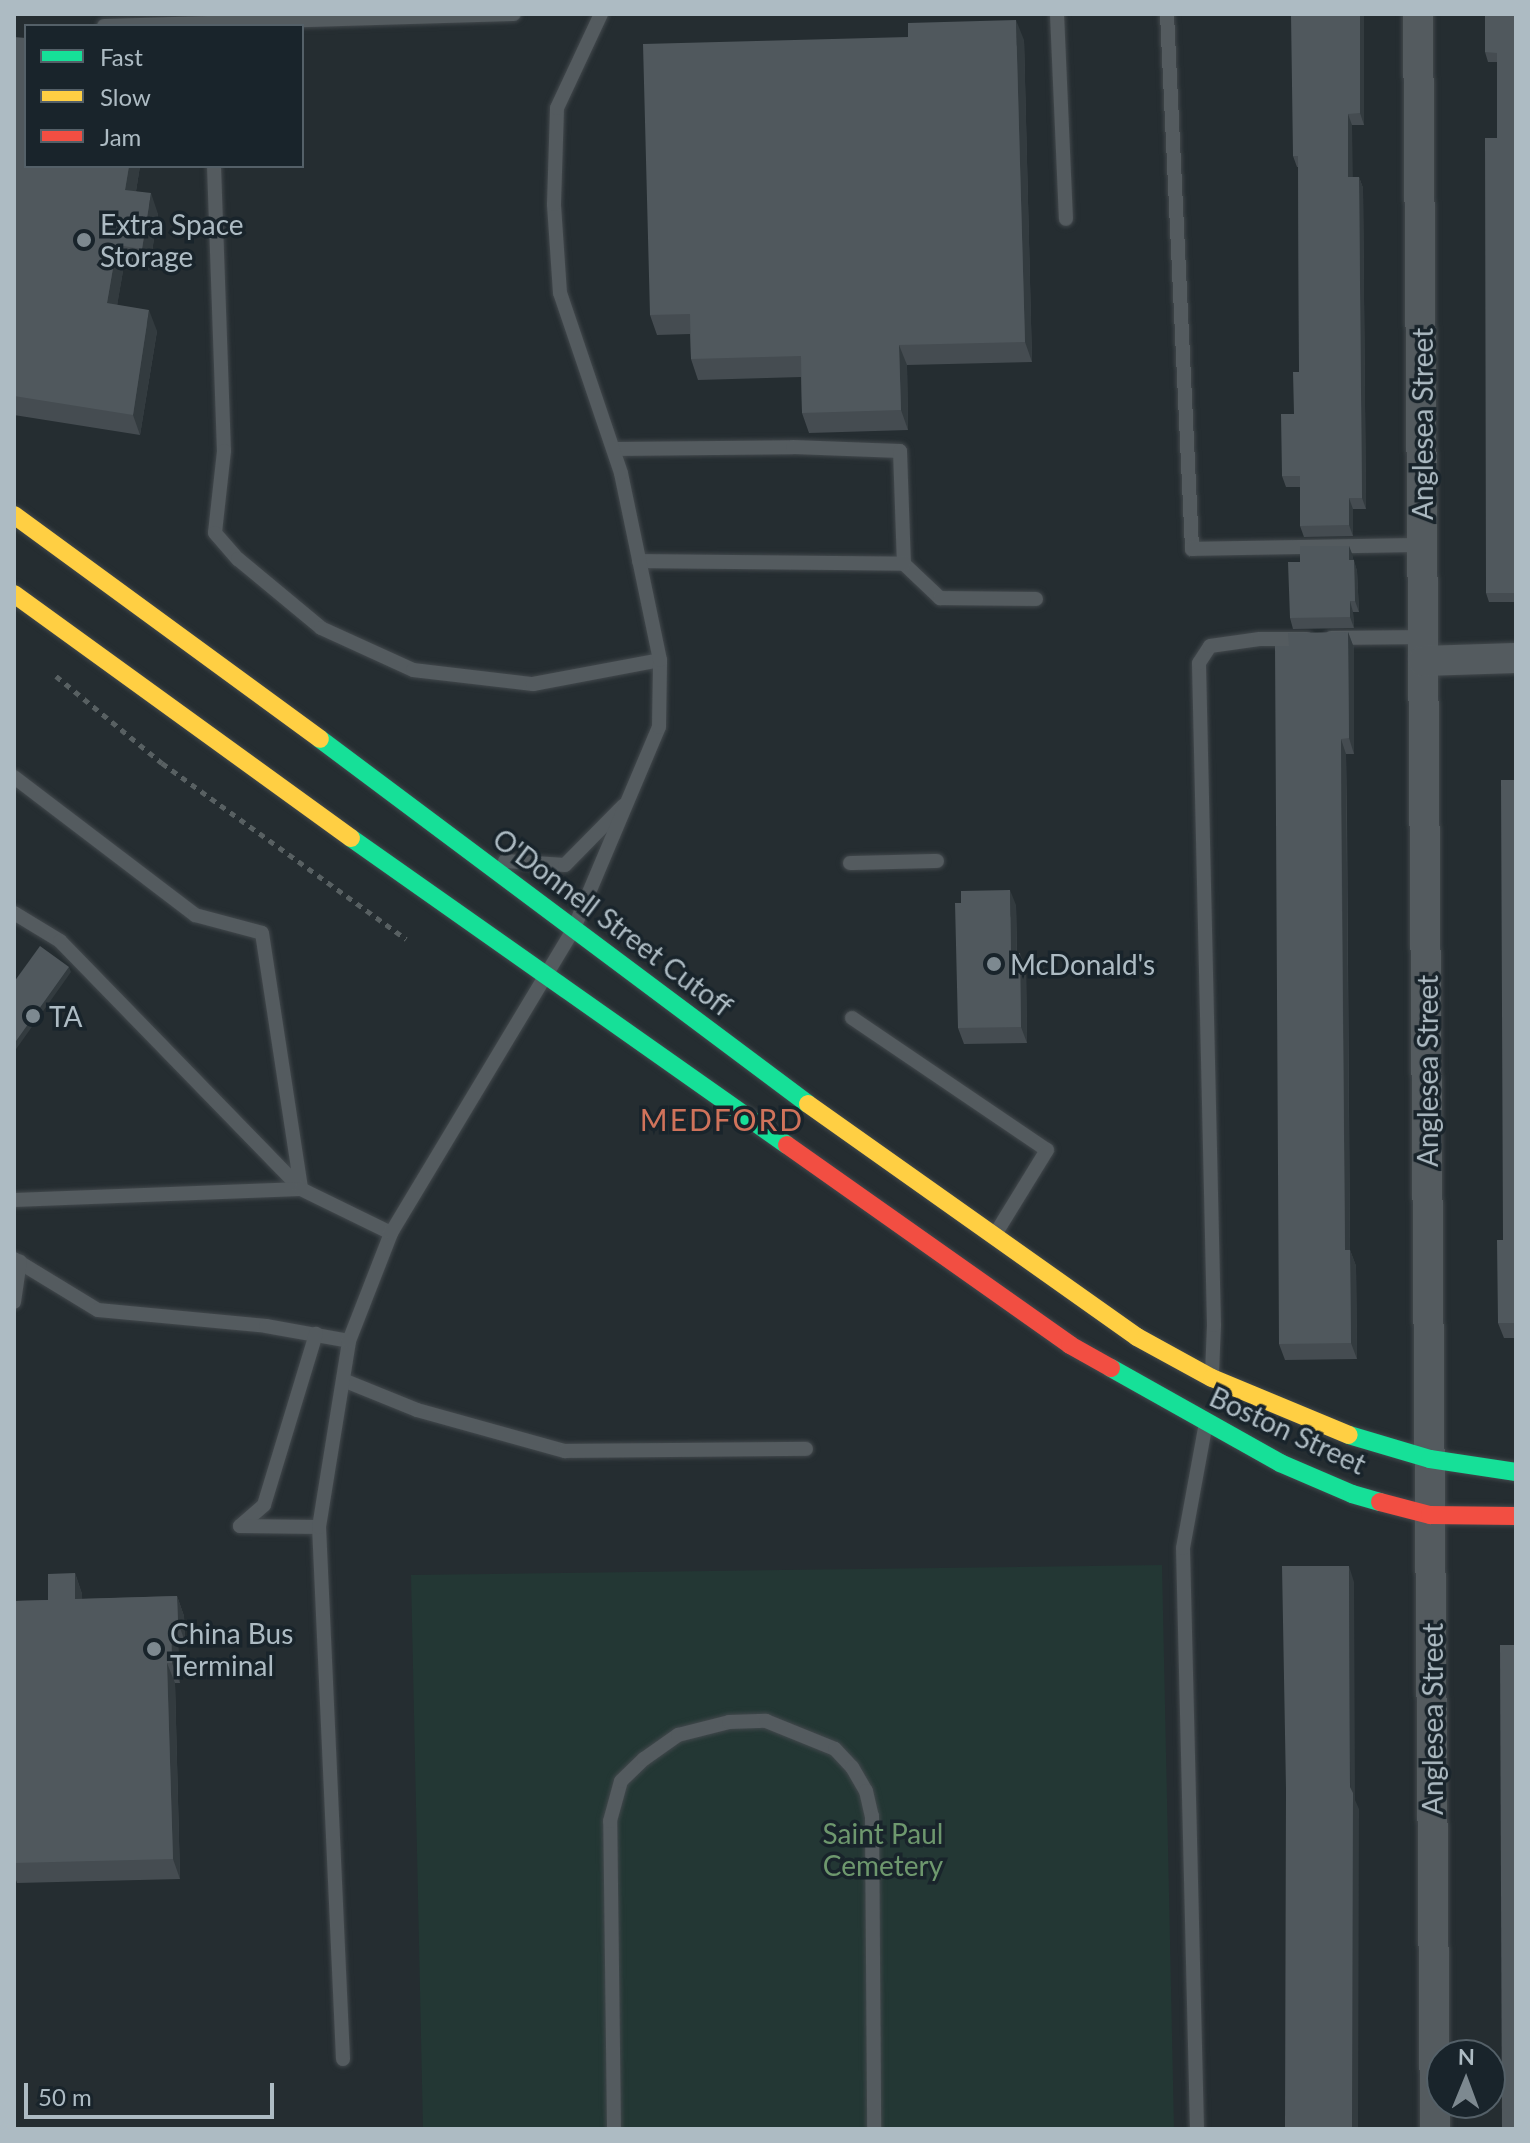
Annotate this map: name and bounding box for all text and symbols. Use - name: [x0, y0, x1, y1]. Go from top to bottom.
- legend: [24, 24, 304, 168]
- text: Fast: [100, 42, 143, 71]
- text: Slow: [100, 82, 151, 111]
- text: Jam: [100, 122, 141, 151]
- place label: Extra Space Storage: [100, 207, 244, 273]
- marker: Extra Space Storage: [75, 231, 93, 249]
- street label: Anglesea Street: [1405, 328, 1439, 520]
- street label: O'Donnell Street Cutoff: [487, 821, 739, 1023]
- place label: McDonald's: [1010, 947, 1155, 981]
- marker: McDonald's: [985, 955, 1003, 973]
- street label: Anglesea Street: [1410, 975, 1444, 1167]
- place label: TA: [49, 999, 83, 1033]
- marker: TA: [24, 1007, 42, 1025]
- district label: MEDFORD: [640, 1101, 804, 1137]
- street label: Boston Street: [1205, 1379, 1371, 1481]
- place label: China Bus Terminal: [170, 1616, 293, 1682]
- street label: Anglesea Street: [1415, 1623, 1449, 1815]
- marker: China Bus Terminal: [145, 1640, 163, 1658]
- park label: Saint Paul Cemetery: [823, 1816, 943, 1882]
- north arrow: [1426, 2039, 1506, 2119]
- text: N: [1458, 2043, 1475, 2070]
- scale bar: [28, 2067, 278, 2117]
- text: 50 m: [38, 2082, 92, 2111]

